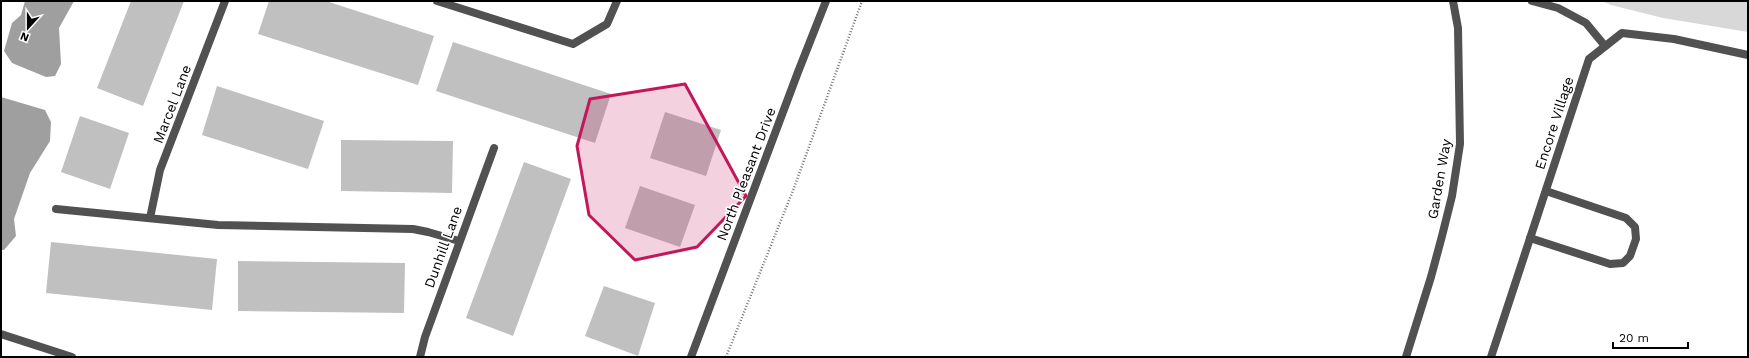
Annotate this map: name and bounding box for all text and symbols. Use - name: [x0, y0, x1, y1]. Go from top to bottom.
- north arrow: [8, 8, 48, 48]
- text: N: [18, 29, 31, 44]
- street label: Marcel Lane: [150, 62, 194, 146]
- street label: Encore Village: [1531, 75, 1577, 171]
- street label: North Pleasant Drive: [713, 105, 779, 243]
- street label: Garden Way: [1424, 137, 1454, 220]
- street label: Dunhill Lane: [421, 204, 465, 290]
- scale bar: [1613, 324, 1688, 350]
- text: 20 m: [1619, 331, 1649, 345]

